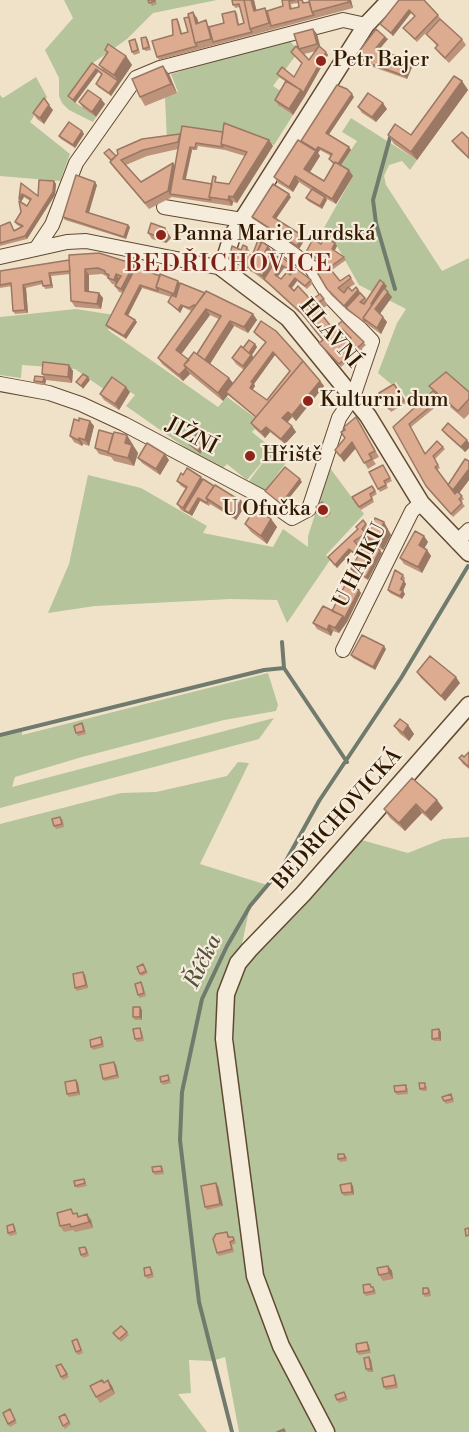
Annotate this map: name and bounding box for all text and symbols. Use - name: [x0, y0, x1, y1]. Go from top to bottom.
- place label: Petr Bajer: [333, 48, 429, 74]
- marker: Petr Bajer: [314, 54, 328, 68]
- place label: Panna Marie Lurdská: [173, 222, 376, 248]
- marker: Panna Marie Lurdská: [154, 228, 168, 242]
- district label: BEDŘICHOVICE: [125, 251, 333, 279]
- street label: HLAVNÍ: [293, 294, 365, 374]
- place label: Kulturni dum: [320, 388, 449, 414]
- marker: Kulturni dum: [301, 394, 315, 408]
- street label: JIŽNÍ: [161, 413, 221, 461]
- place label: Hřiště: [262, 443, 322, 469]
- marker: Hřiště: [243, 449, 257, 463]
- place label: U Ofučka: [222, 497, 311, 523]
- marker: U Ofučka: [316, 503, 330, 517]
- street label: U HÁJKU: [329, 520, 393, 612]
- street label: BEDŘICHOVICKÁ: [268, 744, 408, 896]
- water label: Říčka: [180, 931, 228, 993]

